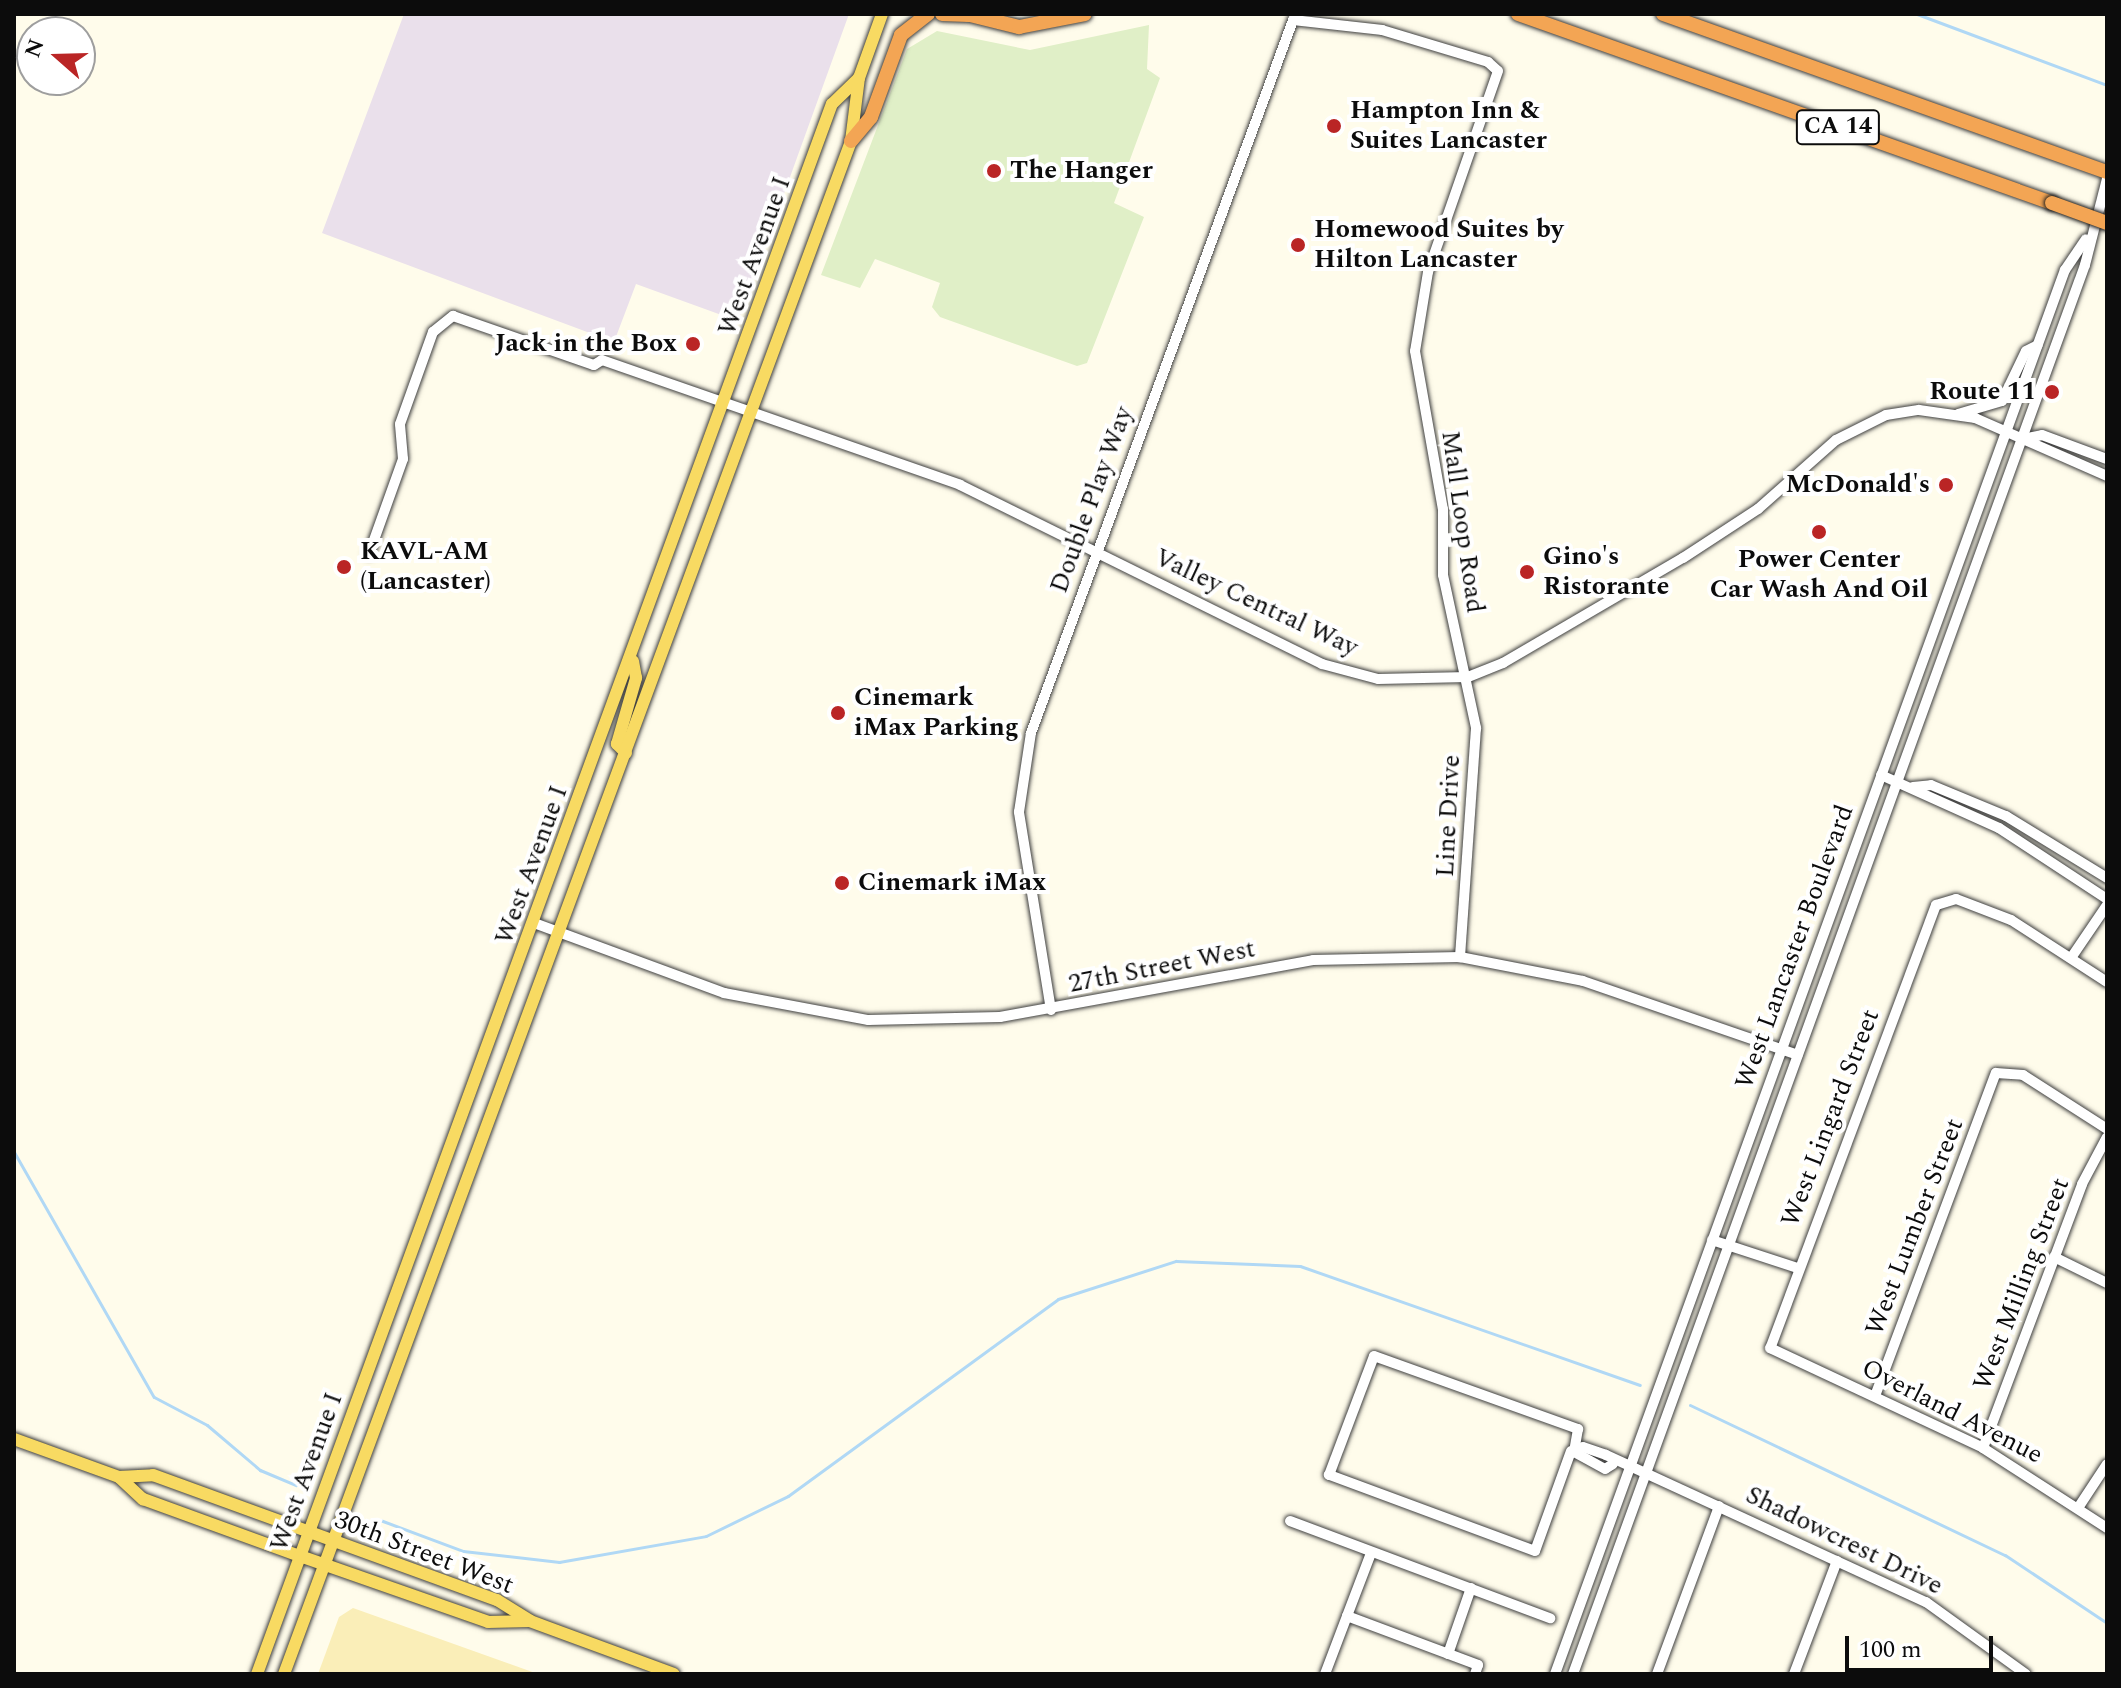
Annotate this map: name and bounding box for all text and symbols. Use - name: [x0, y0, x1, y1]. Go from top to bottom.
- north arrow: [16, 16, 96, 96]
- text: N: [16, 34, 53, 62]
- place label: Hampton Inn & Suites Lancaster: [1350, 95, 1547, 156]
- road number: CA 14: [1794, 107, 1882, 147]
- marker: Hampton Inn & Suites Lancaster: [1325, 117, 1343, 135]
- place label: The Hanger: [1010, 155, 1153, 187]
- marker: The Hanger: [985, 162, 1003, 180]
- street label: West Avenue I: [712, 172, 798, 340]
- place label: Homewood Suites by Hilton Lancaster: [1314, 214, 1563, 276]
- marker: Homewood Suites by Hilton Lancaster: [1289, 236, 1307, 254]
- place label: Jack in the Box: [495, 328, 677, 360]
- marker: Jack in the Box: [684, 335, 702, 353]
- place label: Route 11: [1929, 376, 2036, 408]
- marker: Route 11: [2043, 383, 2061, 401]
- street label: Double Play Way: [1044, 403, 1140, 597]
- street label: Mall Loop Road: [1434, 429, 1490, 615]
- place label: McDonald's: [1785, 469, 1930, 501]
- marker: McDonald's: [1937, 476, 1955, 494]
- marker: Power Center Car Wash And Oil: [1810, 523, 1828, 541]
- place label: KAVL-AM (Lancaster): [360, 536, 491, 598]
- place label: Gino's Ristorante: [1543, 541, 1669, 602]
- street label: Valley Central Way: [1149, 542, 1363, 664]
- place label: Power Center Car Wash And Oil: [1710, 544, 1928, 606]
- marker: KAVL-AM (Lancaster): [335, 558, 353, 576]
- marker: Gino's Ristorante: [1518, 563, 1536, 581]
- place label: Cinemark iMax Parking: [854, 682, 1019, 744]
- marker: Cinemark iMax Parking: [829, 704, 847, 722]
- street label: Line Drive: [1430, 754, 1468, 878]
- street label: West Avenue I: [489, 781, 575, 949]
- street label: West Lancaster Boulevard: [1729, 801, 1861, 1093]
- place label: Cinemark iMax: [858, 867, 1046, 899]
- marker: Cinemark iMax: [833, 874, 851, 892]
- street label: 27th Street West: [1066, 934, 1258, 1000]
- street label: West Lingard Street: [1775, 1005, 1887, 1231]
- street label: West Lumber Street: [1859, 1114, 1971, 1340]
- street label: West Milling Street: [1967, 1174, 2077, 1394]
- street label: Overland Avenue: [1856, 1353, 2048, 1471]
- street label: West Avenue I: [264, 1388, 350, 1556]
- street label: Shadowcrest Drive: [1740, 1480, 1948, 1602]
- street label: 30th Street West: [330, 1505, 518, 1601]
- scale bar: [1849, 1620, 1997, 1670]
- text: 100 m: [1859, 1632, 1922, 1668]

